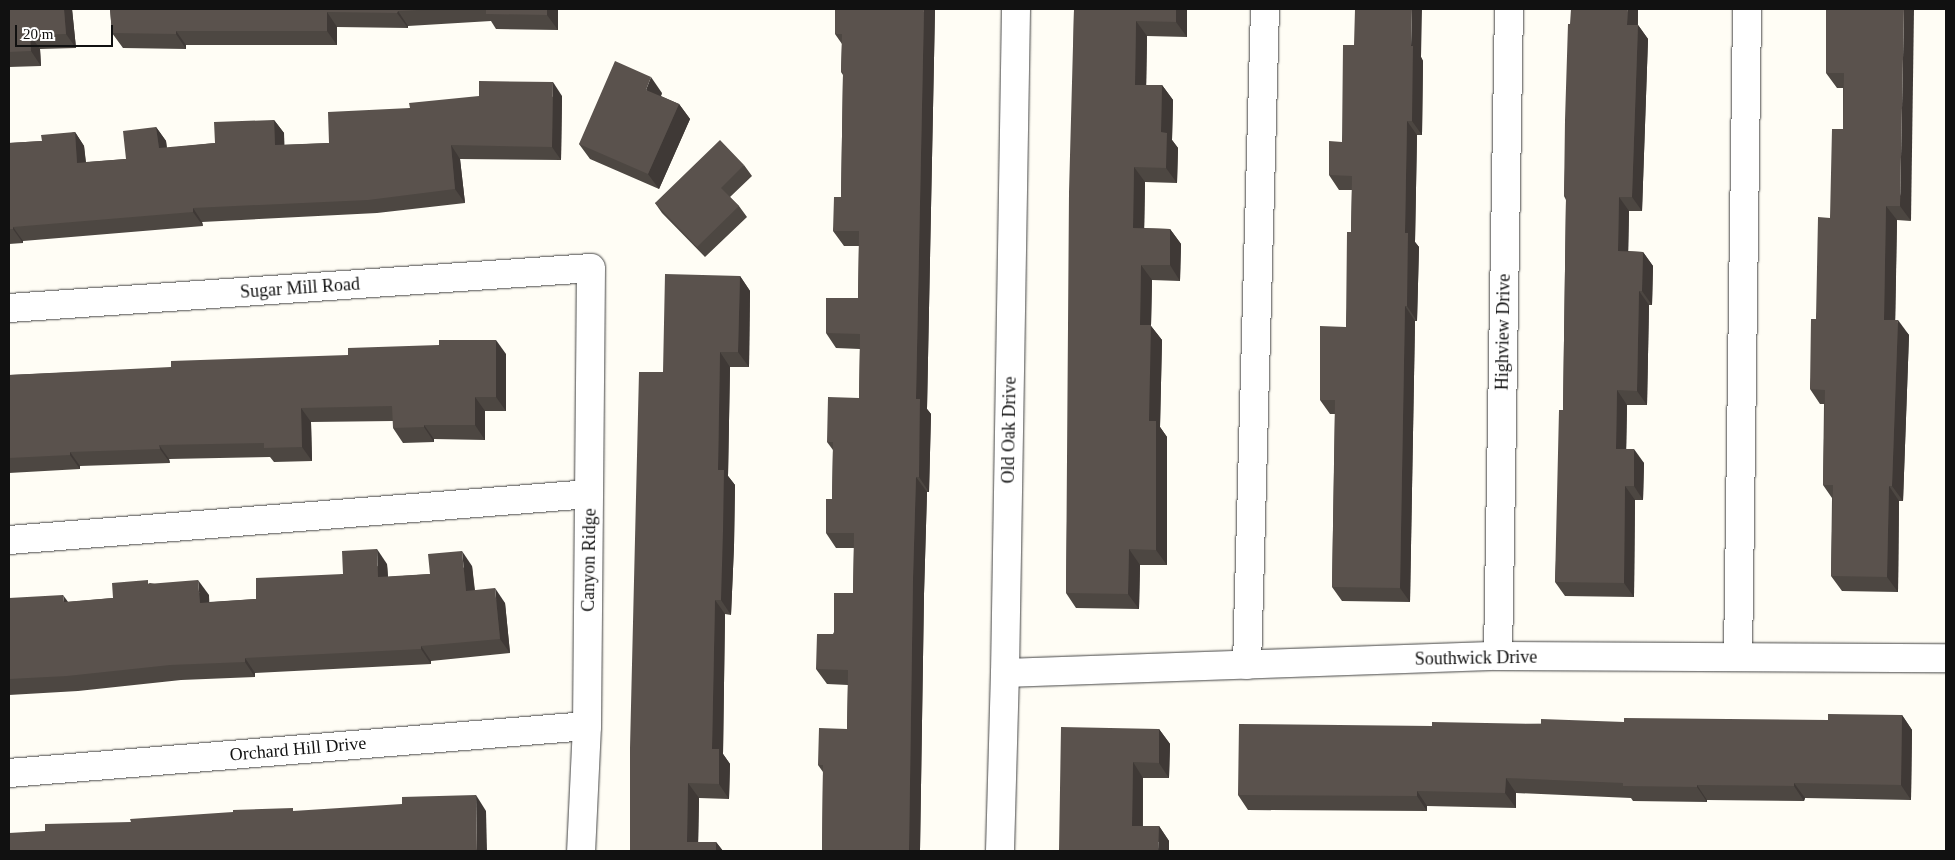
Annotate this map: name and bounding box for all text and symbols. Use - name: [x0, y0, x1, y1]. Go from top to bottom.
- scale bar: [18, 15, 115, 47]
- text: 20 m: [23, 26, 53, 42]
- street label: Sugar Mill Road: [239, 273, 361, 303]
- street label: Highview Drive: [1491, 274, 1515, 390]
- street label: Old Oak Drive: [997, 376, 1021, 484]
- street label: Canyon Ridge: [577, 508, 601, 612]
- street label: Southwick Drive: [1415, 646, 1537, 670]
- street label: Orchard Hill Drive: [229, 732, 367, 766]

